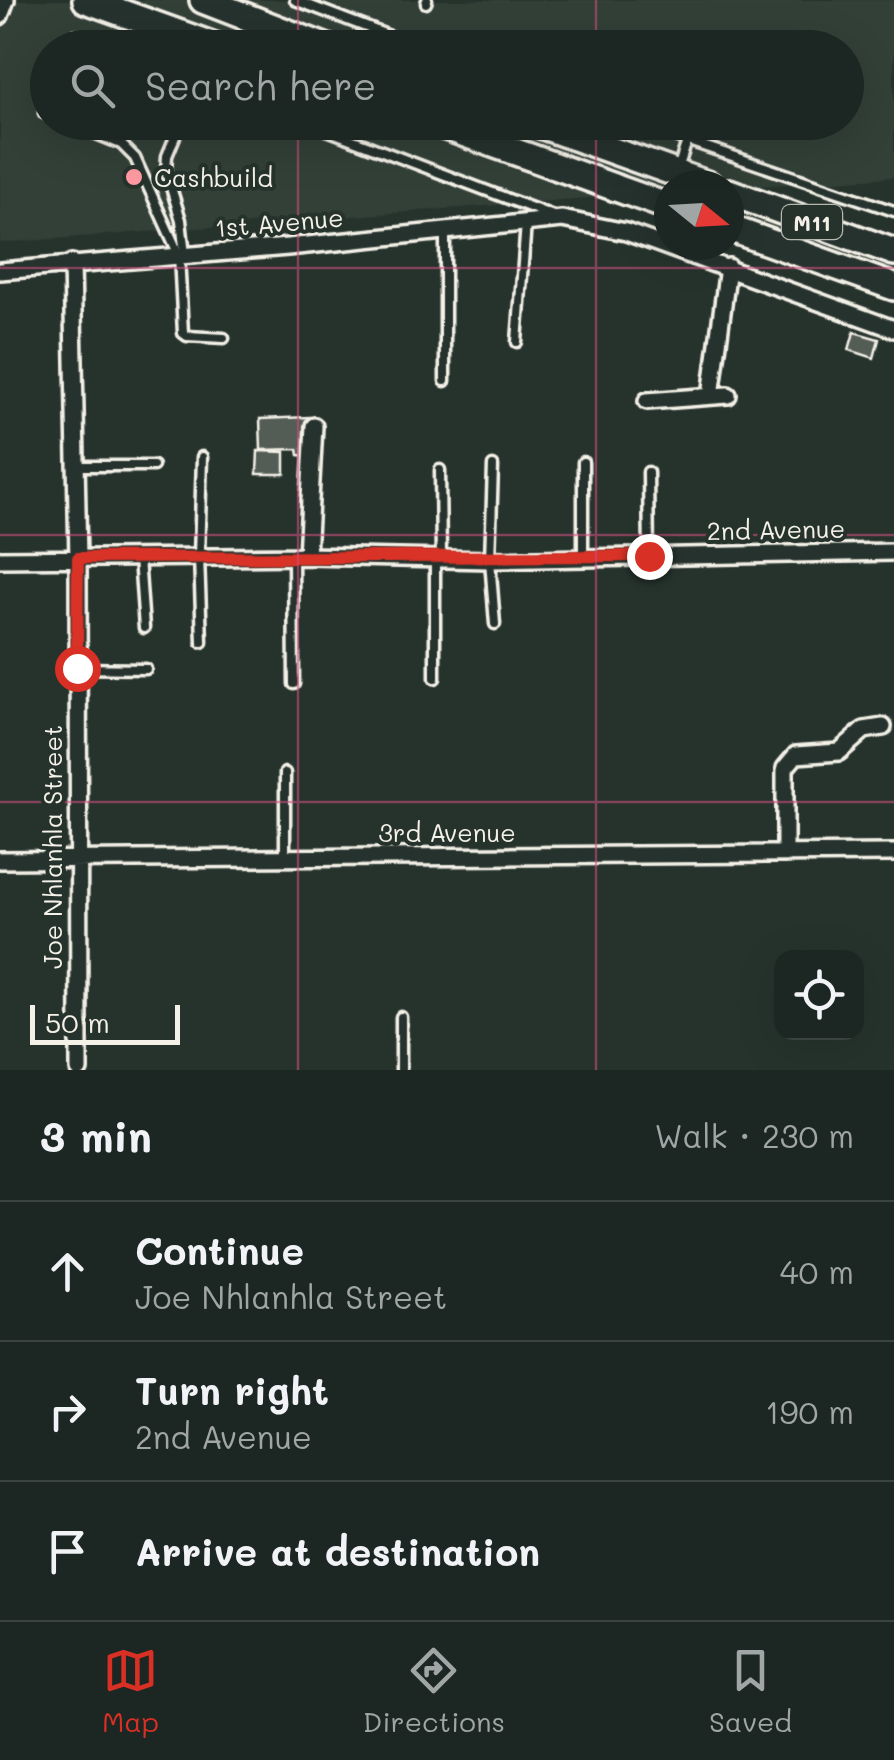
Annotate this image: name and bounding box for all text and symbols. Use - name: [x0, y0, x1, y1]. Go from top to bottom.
- search box: [30, 30, 864, 140]
- icon: search: [65, 58, 120, 113]
- text: Search here: [145, 60, 376, 110]
- place label: Cashbuild: [154, 161, 273, 193]
- marker: Cashbuild: [123, 166, 145, 188]
- north arrow: [654, 170, 744, 260]
- street label: 1st Avenue: [213, 200, 345, 244]
- road number: M11: [782, 205, 842, 239]
- street label: 2nd Avenue: [707, 512, 845, 546]
- route end: [627, 534, 673, 580]
- route start: [55, 646, 101, 692]
- street label: Joe Nhlanhla Street: [36, 725, 68, 969]
- street label: 3rd Avenue: [378, 816, 516, 848]
- map controls: [774, 950, 864, 1040]
- button: locate: [774, 950, 864, 1040]
- scale bar: [30, 1000, 180, 1044]
- text: 50 m: [45, 1004, 110, 1040]
- text: 3 min: [40, 1108, 152, 1163]
- text: Walk · 230 m: [654, 1114, 854, 1156]
- text: Continue: [135, 1225, 304, 1275]
- icon: ahead: [40, 1244, 95, 1299]
- text: 40 m: [780, 1250, 854, 1292]
- text: Joe Nhlanhla Street: [135, 1275, 447, 1317]
- text: Turn right: [135, 1365, 329, 1415]
- icon: right: [40, 1384, 95, 1439]
- text: 190 m: [765, 1390, 854, 1432]
- text: 2nd Avenue: [135, 1415, 312, 1457]
- icon: arrive: [40, 1524, 95, 1579]
- text: Arrive at destination: [135, 1526, 540, 1576]
- tab: Map: [102, 1643, 159, 1739]
- tab: Directions: [363, 1643, 505, 1739]
- tab: Saved: [709, 1643, 792, 1739]

